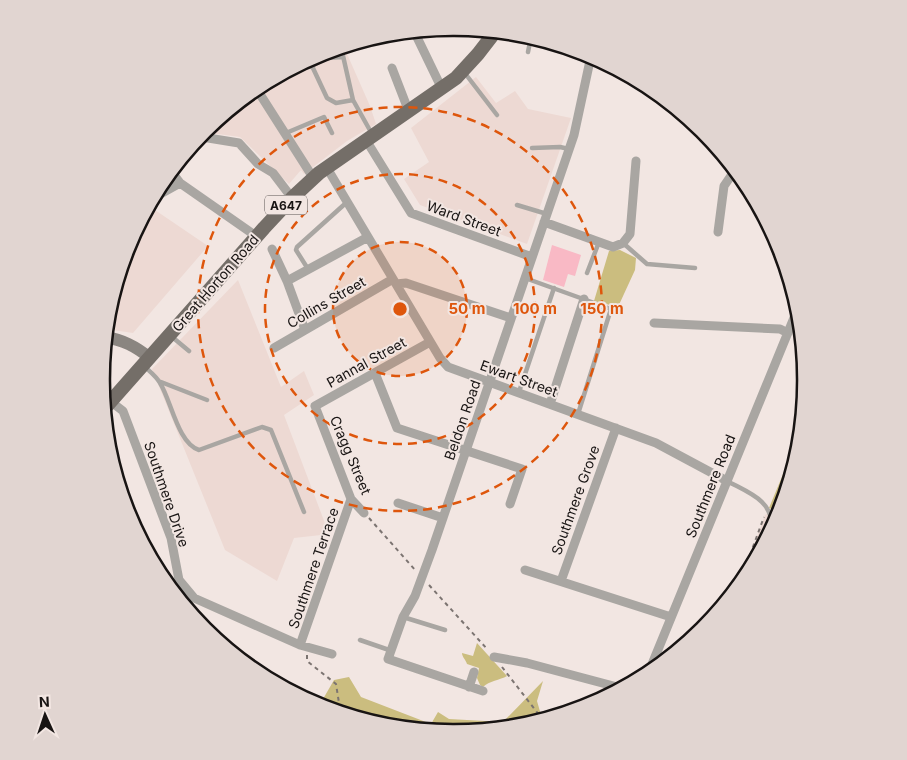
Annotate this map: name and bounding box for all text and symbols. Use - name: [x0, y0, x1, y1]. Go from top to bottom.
- road number: A647: [265, 196, 307, 214]
- street label: Ward Street: [424, 197, 504, 239]
- street label: Great Horton Road: [168, 231, 262, 335]
- street label: Collins Street: [284, 272, 369, 331]
- text: 50 m: [449, 299, 485, 318]
- text: 100 m: [513, 299, 557, 318]
- text: 150 m: [580, 299, 624, 318]
- centre of rings: [391, 300, 409, 318]
- street label: Pannal Street: [323, 333, 409, 391]
- street label: Ewart Street: [478, 356, 560, 400]
- street label: Beldon Road: [440, 378, 484, 462]
- street label: Cragg Street: [327, 413, 375, 497]
- street label: Southmere Road: [682, 432, 738, 540]
- street label: Southmere Drive: [141, 439, 193, 549]
- street label: Southmere Grove: [547, 443, 603, 557]
- street label: Southmere Terrace: [284, 505, 342, 631]
- north arrow: [20, 690, 70, 740]
- text: N: [39, 693, 50, 710]

